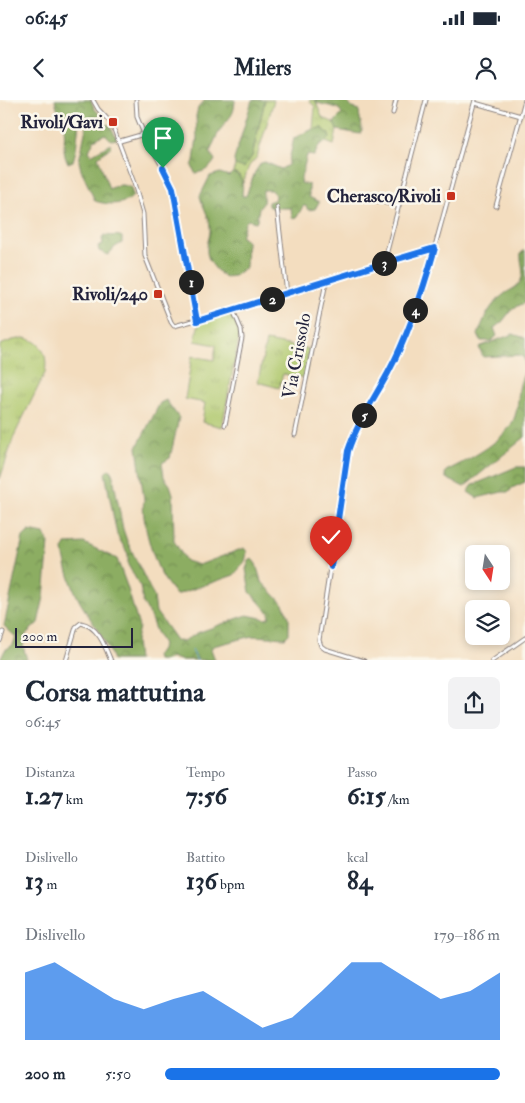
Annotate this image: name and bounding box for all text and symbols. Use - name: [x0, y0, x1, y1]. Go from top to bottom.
- text: 06:45: [25, 6, 68, 30]
- icon: back: [25, 54, 53, 82]
- text: Milers: [234, 54, 291, 82]
- icon: person: [472, 54, 500, 82]
- place label: Rivoli/Gavi: [20, 111, 103, 134]
- marker: Rivoli/Gavi: [107, 116, 119, 128]
- pin: [142, 117, 184, 168]
- icon: arrive: [149, 124, 177, 152]
- place label: Cherasco/Rivoli: [327, 185, 441, 208]
- marker: Cherasco/Rivoli: [445, 190, 457, 202]
- pin: 3: [372, 250, 396, 276]
- text: 3: [382, 255, 387, 272]
- pin: 1: [178, 270, 204, 294]
- text: 1: [189, 274, 194, 291]
- place label: Rivoli/240: [72, 283, 148, 306]
- pin: 2: [260, 286, 284, 312]
- marker: Rivoli/240: [152, 288, 164, 300]
- text: 2: [269, 291, 276, 308]
- pin: 4: [402, 298, 428, 322]
- text: 4: [412, 302, 419, 319]
- street label: Via Crissolo: [277, 311, 317, 401]
- pin: 5: [352, 402, 376, 428]
- text: 5: [361, 407, 368, 424]
- pin: [310, 516, 352, 567]
- icon: check: [317, 523, 345, 551]
- north arrow: [465, 545, 510, 590]
- map controls: [465, 545, 510, 645]
- button: layers: [465, 600, 510, 645]
- scale bar: [15, 626, 132, 649]
- text: 200 m: [22, 628, 57, 645]
- text: Corsa mattutina: [25, 675, 205, 710]
- button: share: [448, 677, 500, 729]
- text: 06:45: [25, 712, 61, 732]
- text: Distanza: [25, 764, 75, 781]
- text: Tempo: [186, 764, 225, 781]
- text: Passo: [347, 764, 377, 781]
- text: 1.27: [25, 781, 63, 812]
- text: 7:56: [186, 781, 227, 812]
- text: 6:15: [347, 781, 386, 812]
- text: km: [63, 791, 83, 808]
- text: /km: [386, 791, 410, 808]
- text: Dislivello: [25, 849, 78, 866]
- text: Battito: [186, 849, 225, 866]
- text: kcal: [347, 849, 368, 866]
- text: 13: [25, 866, 44, 897]
- text: 136: [186, 866, 217, 897]
- text: 84: [347, 866, 372, 897]
- text: m: [44, 876, 57, 893]
- text: bpm: [217, 876, 245, 893]
- text: Dislivello: [25, 925, 85, 945]
- text: 179–186 m: [434, 925, 500, 945]
- text: 200 m: [25, 1064, 65, 1084]
- text: 5:50: [105, 1064, 131, 1084]

